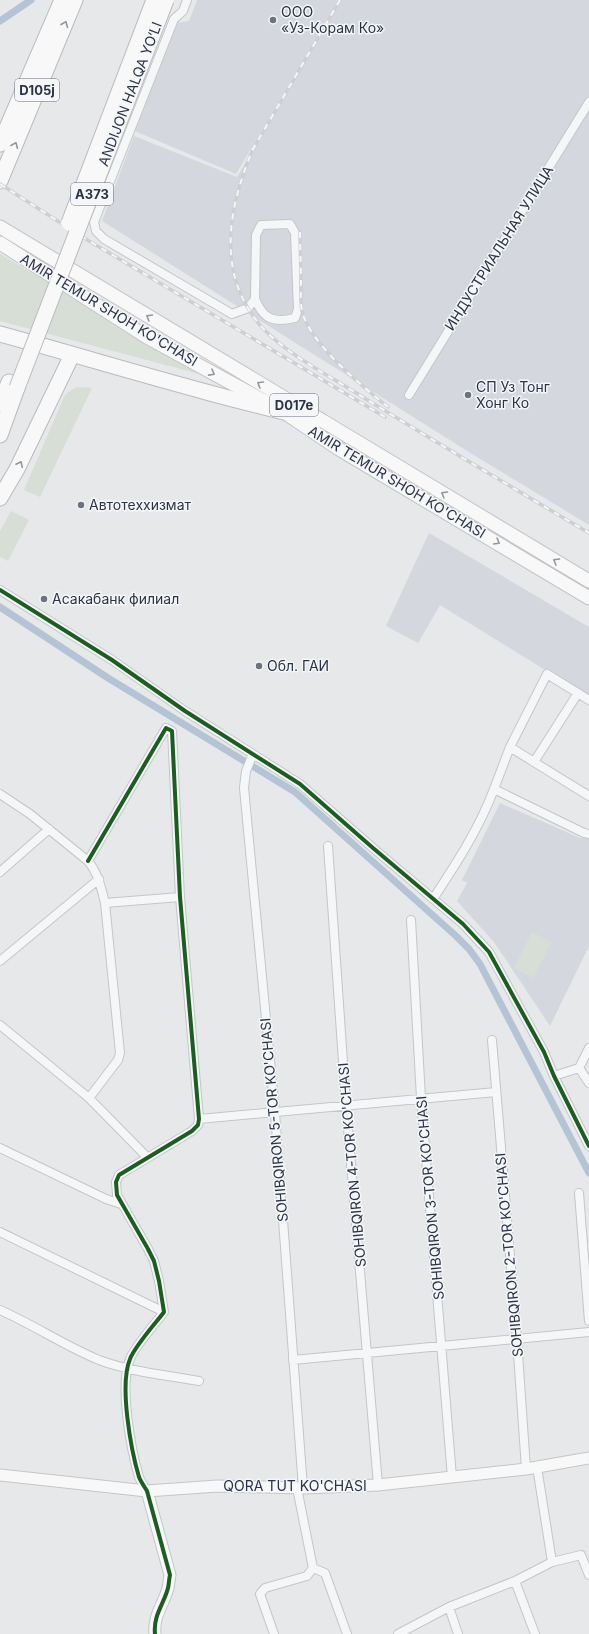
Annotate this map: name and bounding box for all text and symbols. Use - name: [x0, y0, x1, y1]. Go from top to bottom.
- place label: ООО «Уз-Корам Ко»: [281, 3, 384, 36]
- marker: ООО «Уз-Корам Ко»: [268, 15, 278, 25]
- street label: ANDIJON HALQA YO‘LI: [94, 19, 165, 168]
- one-way arrow: [60, 21, 68, 28]
- road number: D105j: [15, 79, 59, 101]
- one-way arrow: [10, 141, 18, 149]
- street label: ИНДУСТРИАЛЬНАЯ УЛИЦА: [441, 162, 557, 333]
- road number: A373: [71, 183, 113, 205]
- street label: AMIR TEMUR SHOH KO'CHASI: [18, 250, 201, 369]
- one-way arrow: [146, 314, 153, 322]
- one-way arrow: [208, 368, 216, 375]
- place label: СП Уз Тонг Хонг Ко: [476, 378, 550, 411]
- one-way arrow: [257, 382, 264, 389]
- marker: СП Уз Тонг Хонг Ко: [463, 390, 473, 400]
- road number: D017e: [270, 394, 318, 416]
- street label: AMIR TEMUR SHOH KO'CHASI: [306, 422, 489, 541]
- one-way arrow: [15, 461, 23, 468]
- one-way arrow: [441, 492, 448, 499]
- place label: Автотеххизмат: [89, 496, 192, 513]
- marker: Автотеххизмат: [76, 500, 86, 510]
- one-way arrow: [493, 538, 500, 545]
- one-way arrow: [553, 558, 560, 566]
- place label: Асакабанк филиал: [52, 590, 179, 607]
- marker: Асакабанк филиал: [39, 594, 49, 604]
- place label: Обл. ГАИ: [267, 657, 329, 674]
- marker: Обл. ГАИ: [254, 661, 264, 671]
- street label: SOHIBQIRON 5-TOR KO'CHASI: [256, 1017, 291, 1223]
- street label: SOHIBQIRON 4-TOR KO'CHASI: [334, 1062, 369, 1268]
- street label: SOHIBQIRON 3-TOR KO'CHASI: [412, 1095, 447, 1301]
- street label: SOHIBQIRON 2-TOR KO'CHASI: [491, 1152, 526, 1358]
- street label: QORA TUT KO'CHASI: [223, 1477, 367, 1494]

